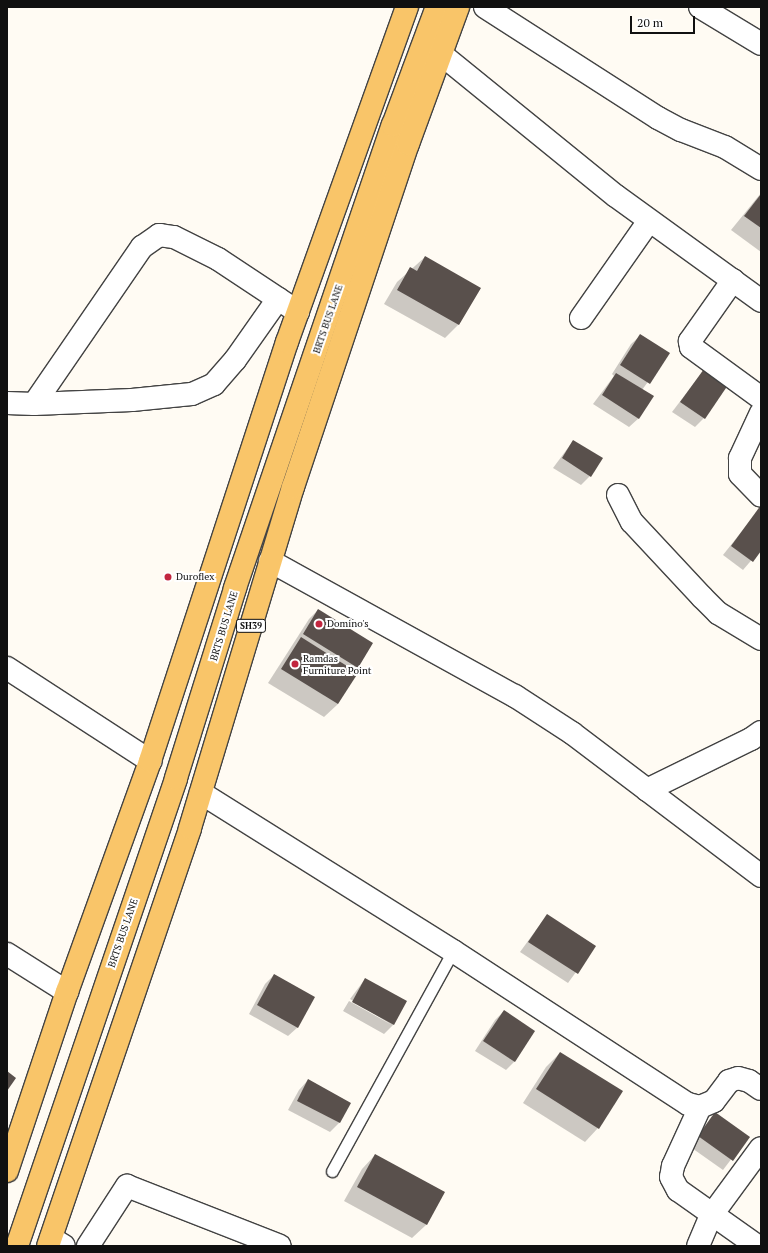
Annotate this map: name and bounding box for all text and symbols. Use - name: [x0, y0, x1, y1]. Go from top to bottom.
- scale bar: [632, 8, 697, 34]
- text: 20 m: [637, 15, 663, 30]
- street label: BRTS BUS LANE: [311, 283, 345, 355]
- place label: Duroflex: [176, 571, 214, 583]
- marker: Duroflex: [163, 572, 173, 582]
- street label: BRTS BUS LANE: [208, 590, 240, 662]
- place label: Domino's: [327, 618, 369, 630]
- road number: SH39: [235, 619, 267, 633]
- marker: Domino's: [314, 619, 324, 629]
- place label: Ramdas Furniture Point: [303, 652, 372, 676]
- marker: Ramdas Furniture Point: [290, 659, 300, 669]
- street label: BRTS BUS LANE: [106, 897, 140, 969]

